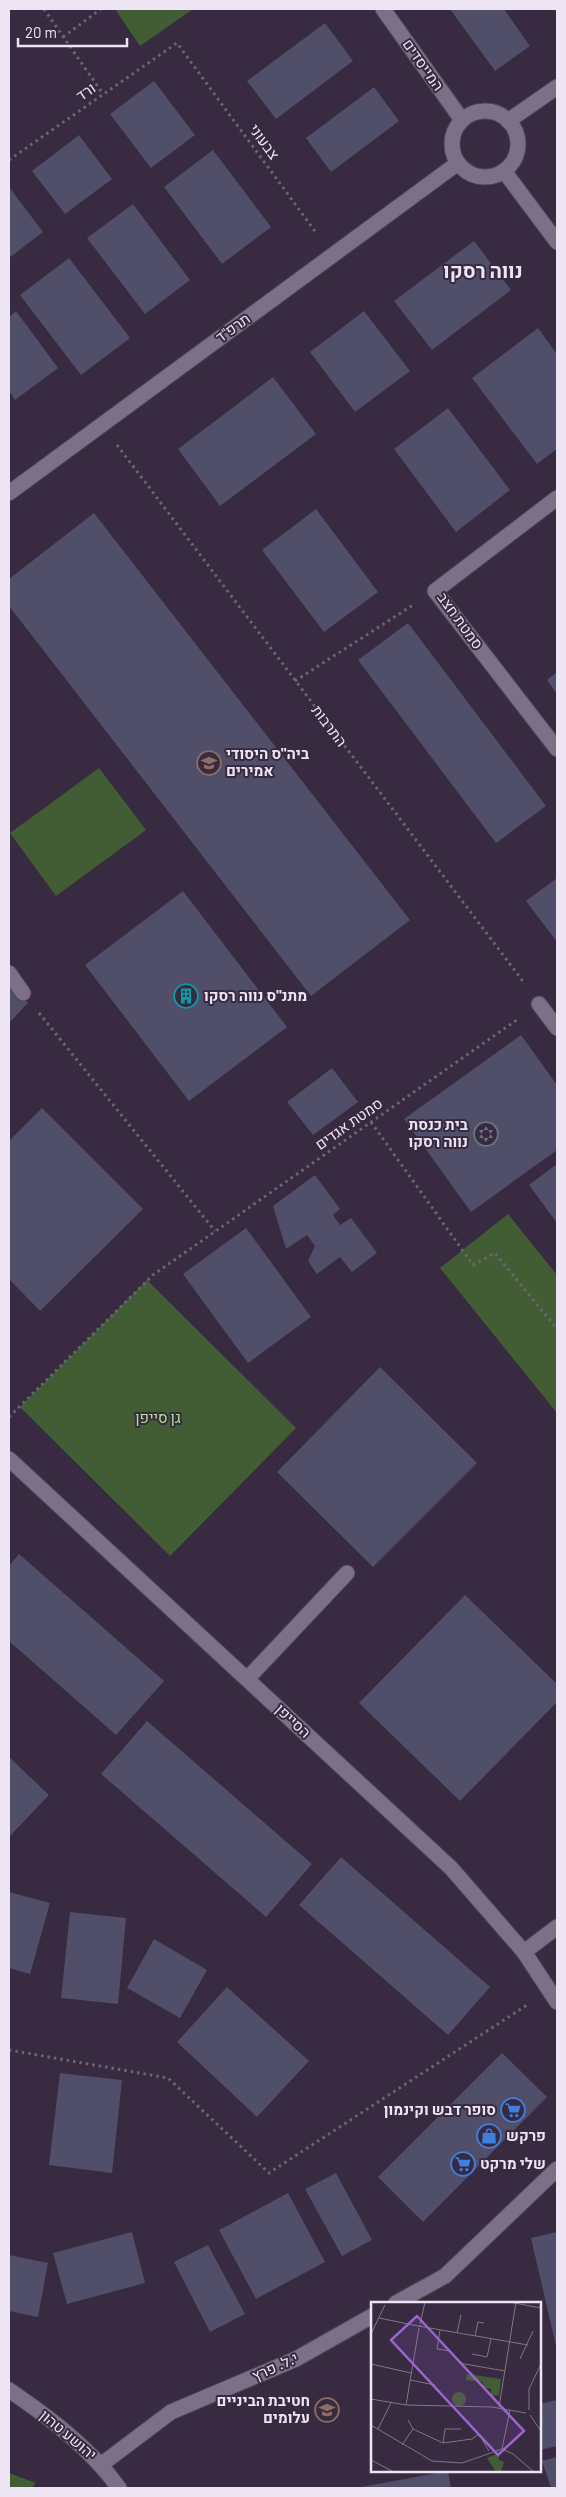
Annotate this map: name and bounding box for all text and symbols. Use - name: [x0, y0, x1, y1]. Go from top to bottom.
- scale bar: [18, 15, 126, 47]
- text: 20 m: [25, 23, 57, 41]
- street label: המייסדים: [400, 35, 448, 94]
- street label: ורד: [72, 78, 99, 104]
- street label: צבעוני: [246, 120, 284, 163]
- district label: נווה רסקו: [443, 258, 523, 282]
- street label: תרפ"ד: [212, 309, 253, 346]
- street label: סמטת חצב: [434, 588, 487, 652]
- street label: התרבות: [308, 701, 351, 750]
- place label: ביה"ס היסודי אמירים: [226, 744, 309, 779]
- school or university icon: ביה"ס היסודי אמירים: [196, 750, 222, 776]
- building icon: מתנ"ס נווה רסקו: [173, 983, 199, 1009]
- place label: מתנ"ס נווה רסקו: [204, 986, 307, 1004]
- street label: סמטת אגדים: [311, 1093, 386, 1153]
- place label: בית כנסת נווה רסקו: [408, 1115, 468, 1150]
- synagogue icon: בית כנסת נווה רסקו: [473, 1121, 499, 1147]
- park label: גן סייפן: [135, 1408, 181, 1426]
- street label: הסייפן: [272, 1700, 315, 1741]
- supermarket icon: סופר דבש וקינמון: [500, 2097, 526, 2123]
- place label: סופר דבש וקינמון: [384, 2100, 496, 2118]
- shop icon: פרקש: [476, 2123, 502, 2149]
- place label: פרקש: [506, 2126, 546, 2144]
- supermarket icon: שלי מרקט: [450, 2151, 476, 2177]
- place label: שלי מרקט: [480, 2154, 546, 2172]
- inset map: [371, 2302, 541, 2472]
- street label: י.ל. פרץ: [249, 2348, 300, 2384]
- place label: חטיבת הביניים עלומים: [217, 2391, 310, 2426]
- school or university icon: חטיבת הביניים עלומים: [314, 2397, 340, 2423]
- street label: יהושע טהון: [37, 2405, 101, 2463]

